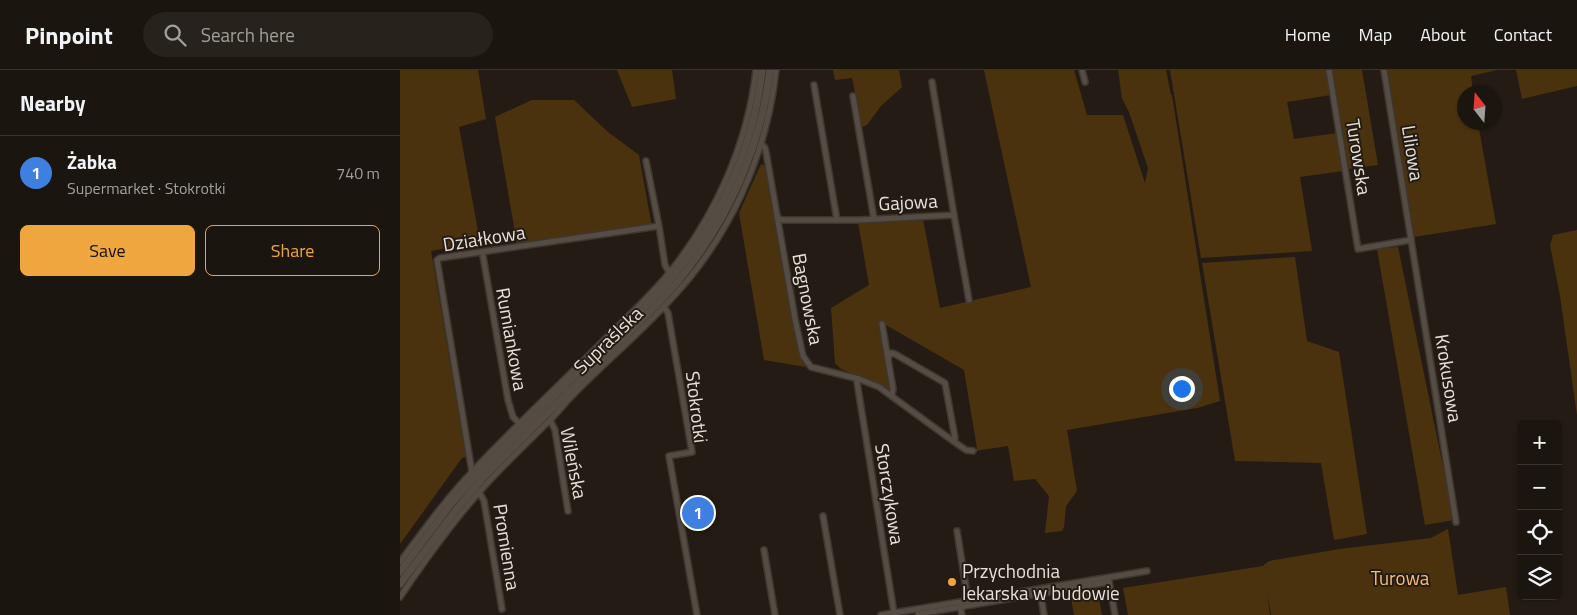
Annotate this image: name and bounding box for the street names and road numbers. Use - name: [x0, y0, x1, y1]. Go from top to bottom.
- street label: Turowska: [1339, 117, 1380, 197]
- street label: Liliowa: [1395, 123, 1432, 183]
- street label: Gajowa: [878, 185, 939, 218]
- street label: Działkowa: [441, 217, 528, 258]
- street label: Bagnowska: [785, 251, 832, 348]
- street label: Rumiankowa: [489, 285, 536, 393]
- street label: Supraślska: [566, 299, 649, 380]
- street label: Krokusowa: [1428, 332, 1471, 425]
- street label: Stokrotki: [679, 369, 716, 445]
- street label: Wileńska: [553, 425, 596, 502]
- street label: Storczykowa: [868, 441, 913, 547]
- street label: Promienna: [486, 502, 529, 593]

